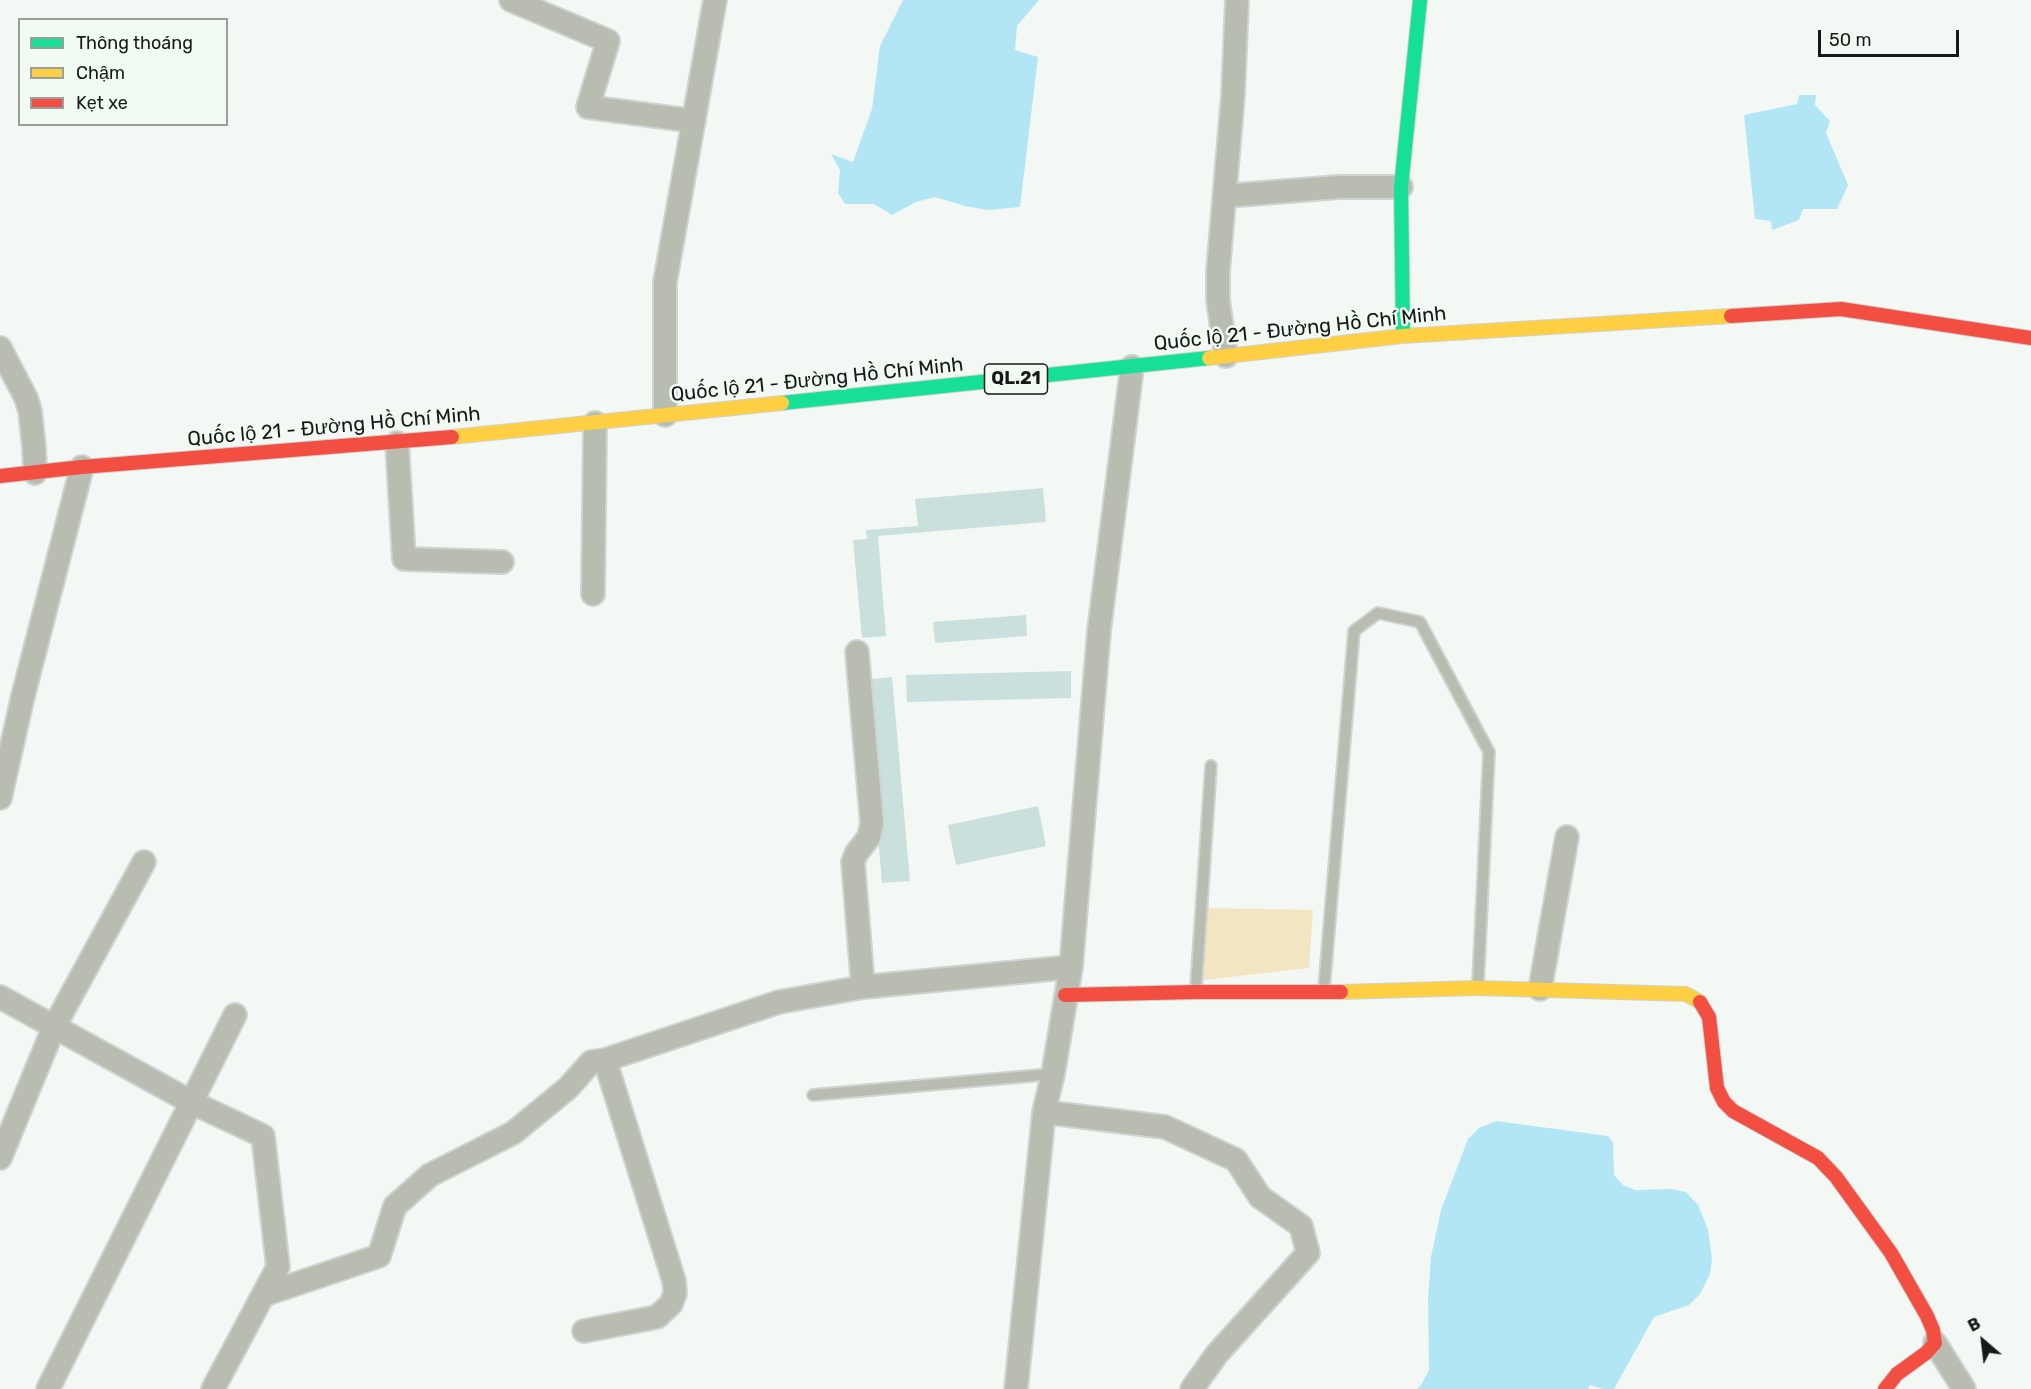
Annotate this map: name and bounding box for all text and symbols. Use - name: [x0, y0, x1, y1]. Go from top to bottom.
- legend: [18, 18, 228, 126]
- scale bar: [1821, 18, 1962, 56]
- text: 50 m: [1829, 29, 1872, 51]
- text: Thông thoáng: [76, 32, 193, 54]
- text: Chậm: [76, 62, 125, 84]
- text: Kẹt xe: [76, 92, 128, 114]
- street label: Quốc lộ 21 - Đường Hồ Chí Minh: [1153, 302, 1447, 356]
- street label: Quốc lộ 21 - Đường Hồ Chí Minh: [670, 353, 964, 407]
- road number: QL.21: [984, 364, 1048, 394]
- street label: Quốc lộ 21 - Đường Hồ Chí Minh: [187, 402, 481, 452]
- north arrow: [1953, 1311, 2013, 1371]
- text: B: [1965, 1314, 1984, 1336]

